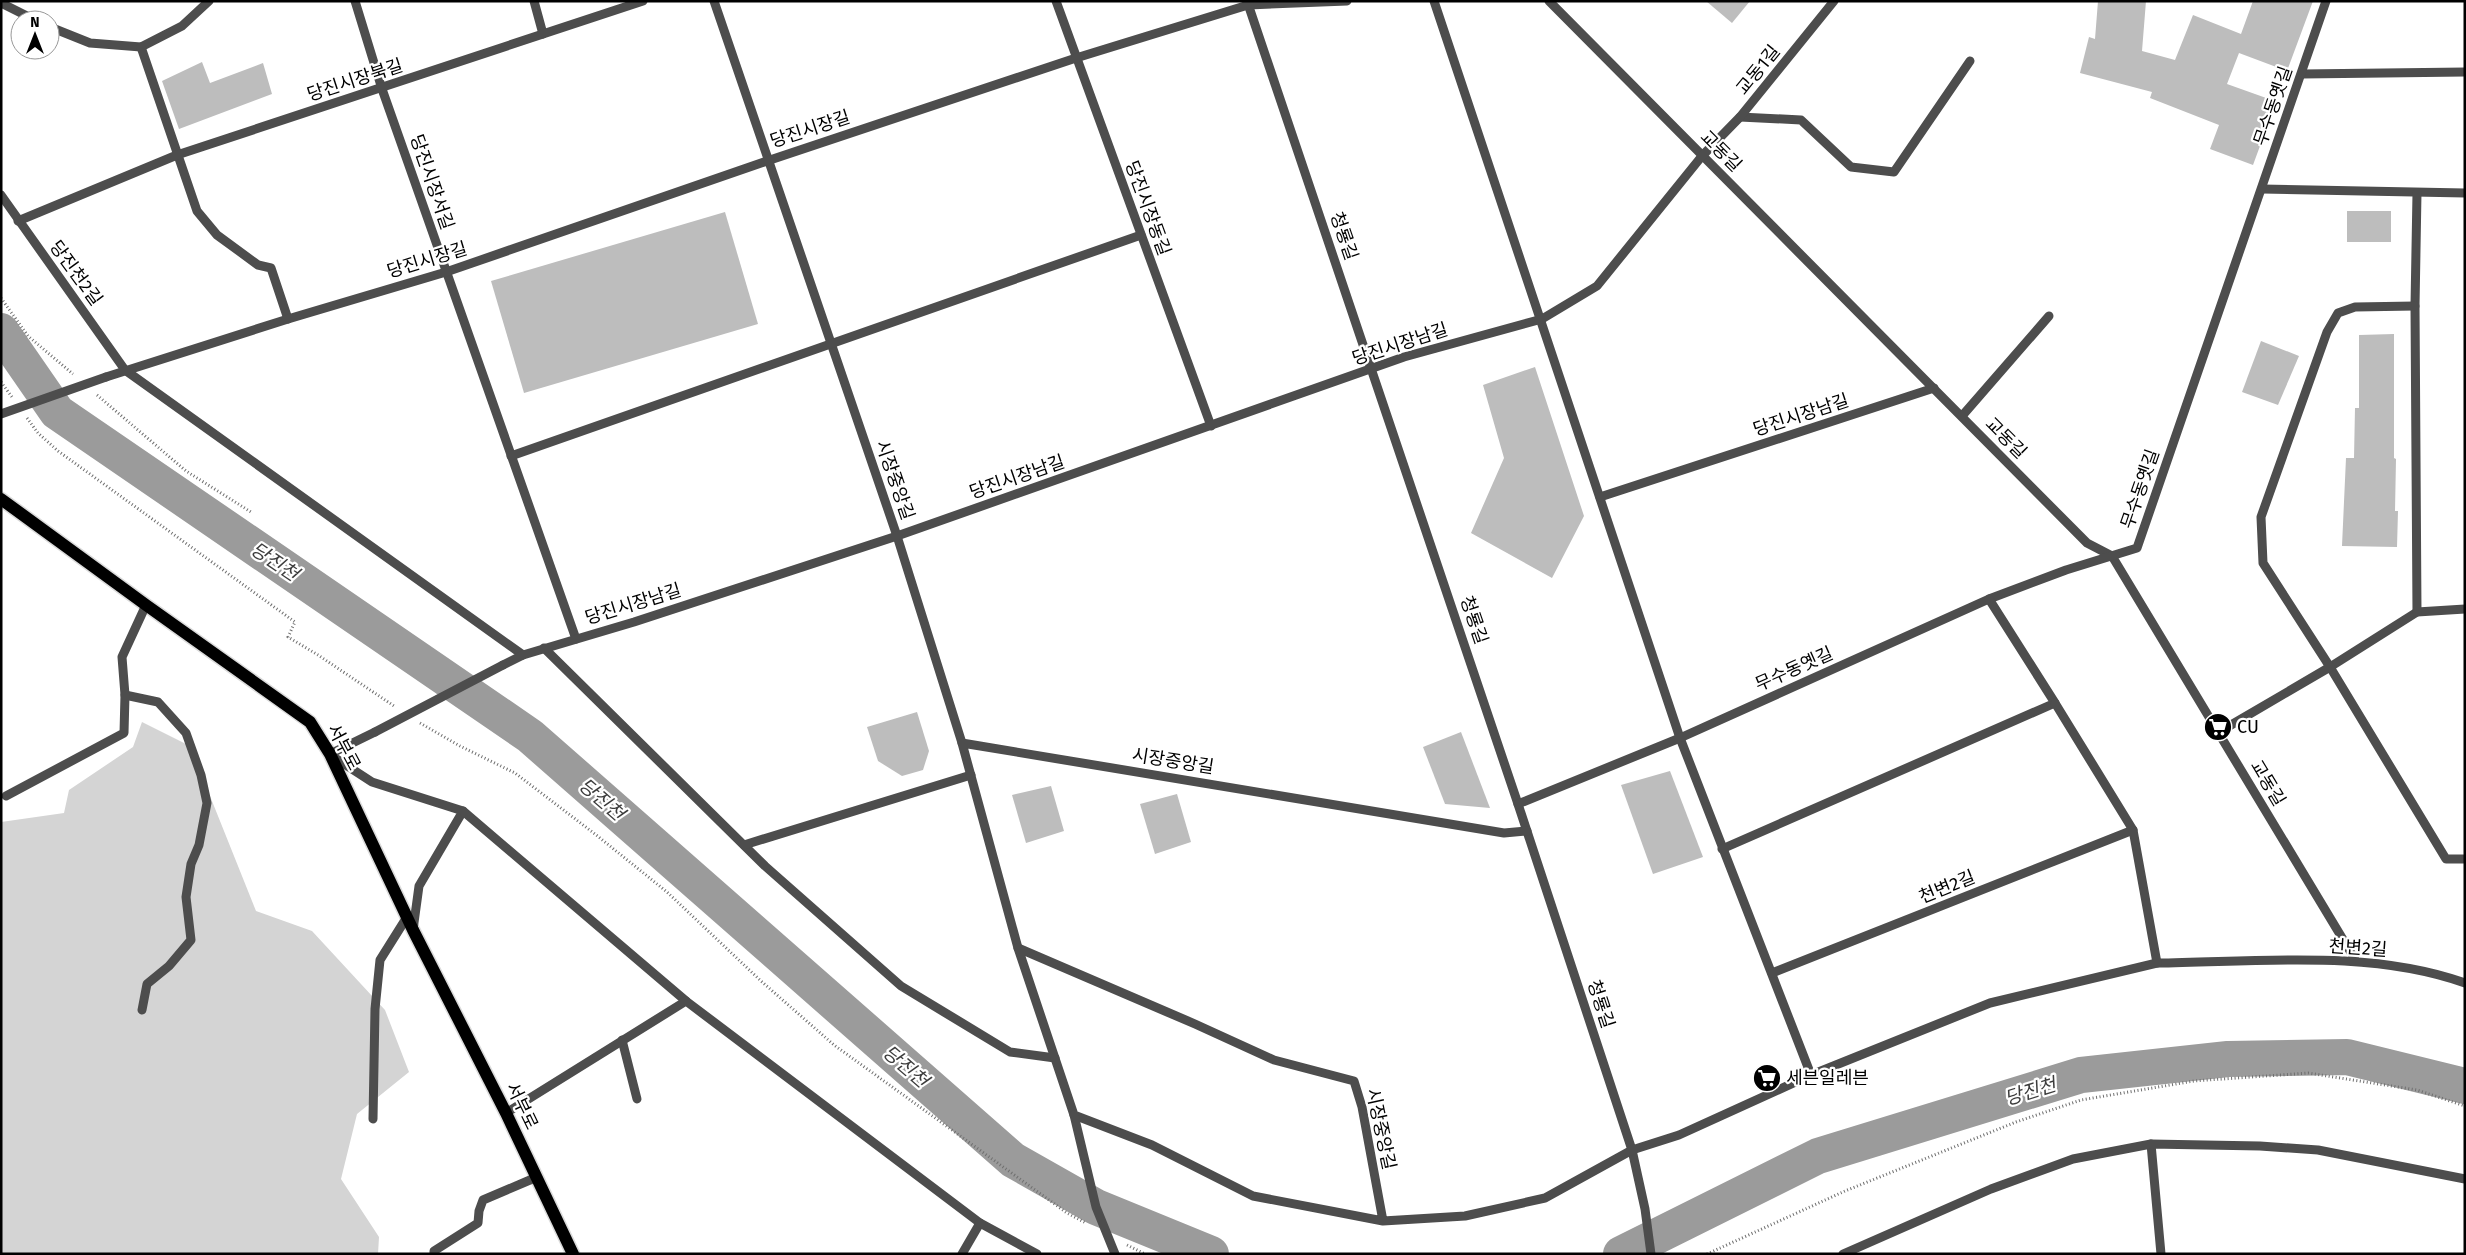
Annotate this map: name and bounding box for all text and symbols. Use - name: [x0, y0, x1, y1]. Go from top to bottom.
- north arrow: [10, 10, 60, 60]
- text: N: [30, 14, 40, 31]
- street label: 교동1길: [1731, 41, 1785, 99]
- street label: 당진시장북길: [304, 54, 406, 106]
- street label: 무수동옛길: [2249, 63, 2297, 149]
- street label: 당진시장길: [767, 106, 853, 152]
- street label: 교동길: [1696, 126, 1746, 176]
- street label: 당진시장서길: [405, 131, 459, 233]
- street label: 당진시장동길: [1121, 158, 1175, 258]
- street label: 청룡길: [1326, 209, 1362, 263]
- street label: 당진천2길: [45, 236, 107, 310]
- street label: 당진시장길: [384, 237, 470, 283]
- street label: 당진시장남길: [1349, 318, 1451, 370]
- street label: 당진시장남길: [1750, 389, 1852, 441]
- street label: 교동길: [1981, 413, 2031, 463]
- street label: 시장중앙길: [871, 437, 919, 523]
- street label: 무수동옛길: [2116, 446, 2164, 532]
- street label: 당진시장남길: [966, 450, 1068, 504]
- water label: 당진천: [247, 537, 304, 586]
- street label: 당진시장남길: [582, 579, 684, 629]
- street label: 청룡길: [1456, 593, 1492, 647]
- street label: 무수동옛길: [1752, 642, 1836, 696]
- supermarket icon: CU: [2203, 712, 2233, 742]
- place label: CU: [2237, 716, 2259, 738]
- street label: 서부로: [323, 720, 365, 774]
- street label: 시장중앙길: [1130, 744, 1216, 778]
- street label: 교동길: [2246, 756, 2290, 810]
- water label: 당진천: [574, 773, 630, 826]
- street label: 천변2길: [1916, 866, 1978, 908]
- street label: 천변2길: [2328, 935, 2388, 961]
- street label: 청룡길: [1583, 977, 1619, 1031]
- water label: 당진천: [878, 1040, 934, 1093]
- supermarket icon: 세븐일레븐: [1752, 1063, 1782, 1093]
- place label: 세븐일레븐: [1786, 1067, 1869, 1089]
- water label: 당진천: [2002, 1072, 2060, 1110]
- street label: 서부로: [501, 1079, 543, 1133]
- street label: 시장중앙길: [1362, 1086, 1400, 1172]

